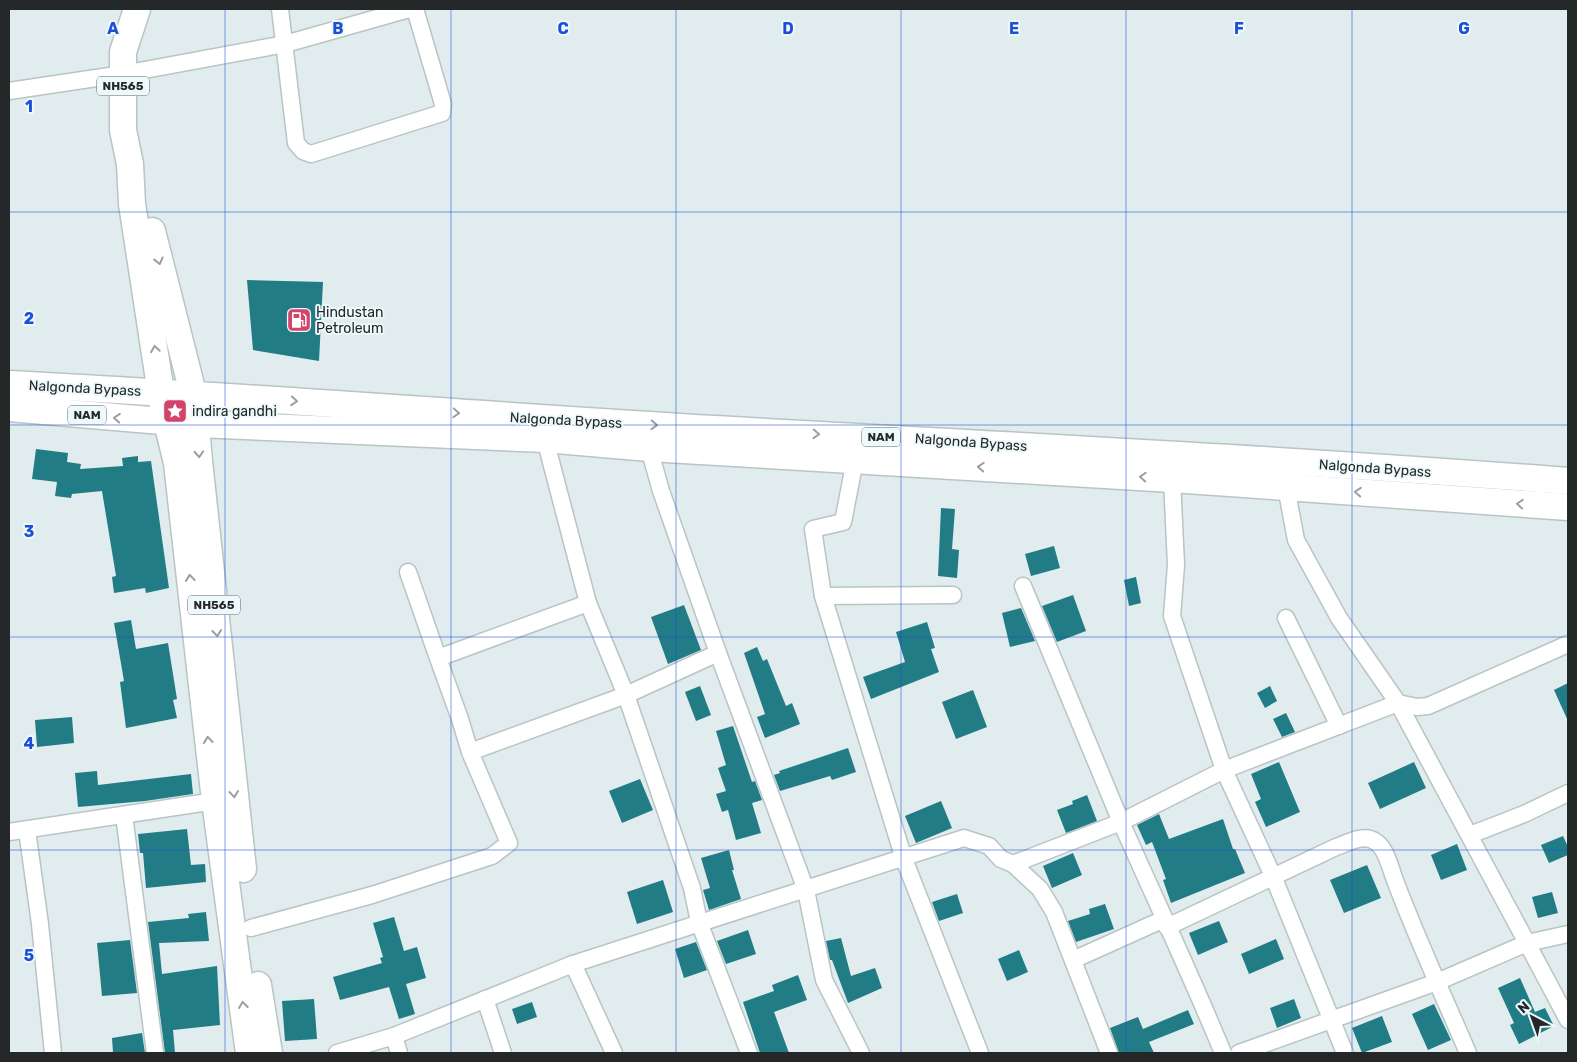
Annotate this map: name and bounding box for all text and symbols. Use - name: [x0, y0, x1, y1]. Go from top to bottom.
- text: A: [107, 19, 119, 38]
- text: B: [332, 19, 344, 38]
- text: C: [557, 19, 569, 38]
- text: D: [782, 19, 794, 38]
- text: E: [1009, 19, 1019, 38]
- text: F: [1234, 19, 1244, 38]
- text: G: [1458, 19, 1470, 38]
- road number: NH565: [97, 76, 149, 95]
- text: 1: [25, 97, 33, 116]
- one-way arrow: [153, 256, 164, 265]
- place label: Hindustan Petroleum: [316, 304, 384, 337]
- fuel station icon: Hindustan Petroleum: [286, 307, 312, 333]
- text: 2: [24, 309, 34, 328]
- one-way arrow: [151, 344, 161, 353]
- street label: Nalgonda Bypass: [28, 377, 142, 400]
- one-way arrow: [291, 395, 299, 406]
- place icon: indira gandhi: [162, 398, 188, 424]
- place label: indira gandhi: [192, 403, 277, 420]
- road number: NAM: [68, 406, 106, 424]
- one-way arrow: [453, 408, 461, 419]
- street label: Nalgonda Bypass: [509, 409, 623, 432]
- one-way arrow: [113, 413, 121, 424]
- one-way arrow: [650, 420, 658, 431]
- one-way arrow: [812, 428, 820, 439]
- road number: NAM: [862, 428, 900, 447]
- street label: Nalgonda Bypass: [914, 430, 1028, 455]
- one-way arrow: [193, 450, 204, 458]
- street label: Nalgonda Bypass: [1318, 456, 1432, 481]
- one-way arrow: [977, 462, 985, 473]
- one-way arrow: [1139, 471, 1147, 482]
- one-way arrow: [1353, 487, 1361, 498]
- one-way arrow: [1515, 498, 1523, 509]
- text: 3: [24, 522, 34, 541]
- one-way arrow: [185, 574, 196, 582]
- road number: NH565: [188, 596, 240, 614]
- one-way arrow: [211, 629, 222, 637]
- text: 4: [24, 734, 35, 753]
- one-way arrow: [203, 735, 214, 743]
- one-way arrow: [228, 791, 239, 799]
- text: 5: [24, 946, 34, 965]
- north arrow: [1507, 992, 1557, 1042]
- text: N: [1514, 998, 1533, 1017]
- one-way arrow: [238, 1001, 249, 1009]

